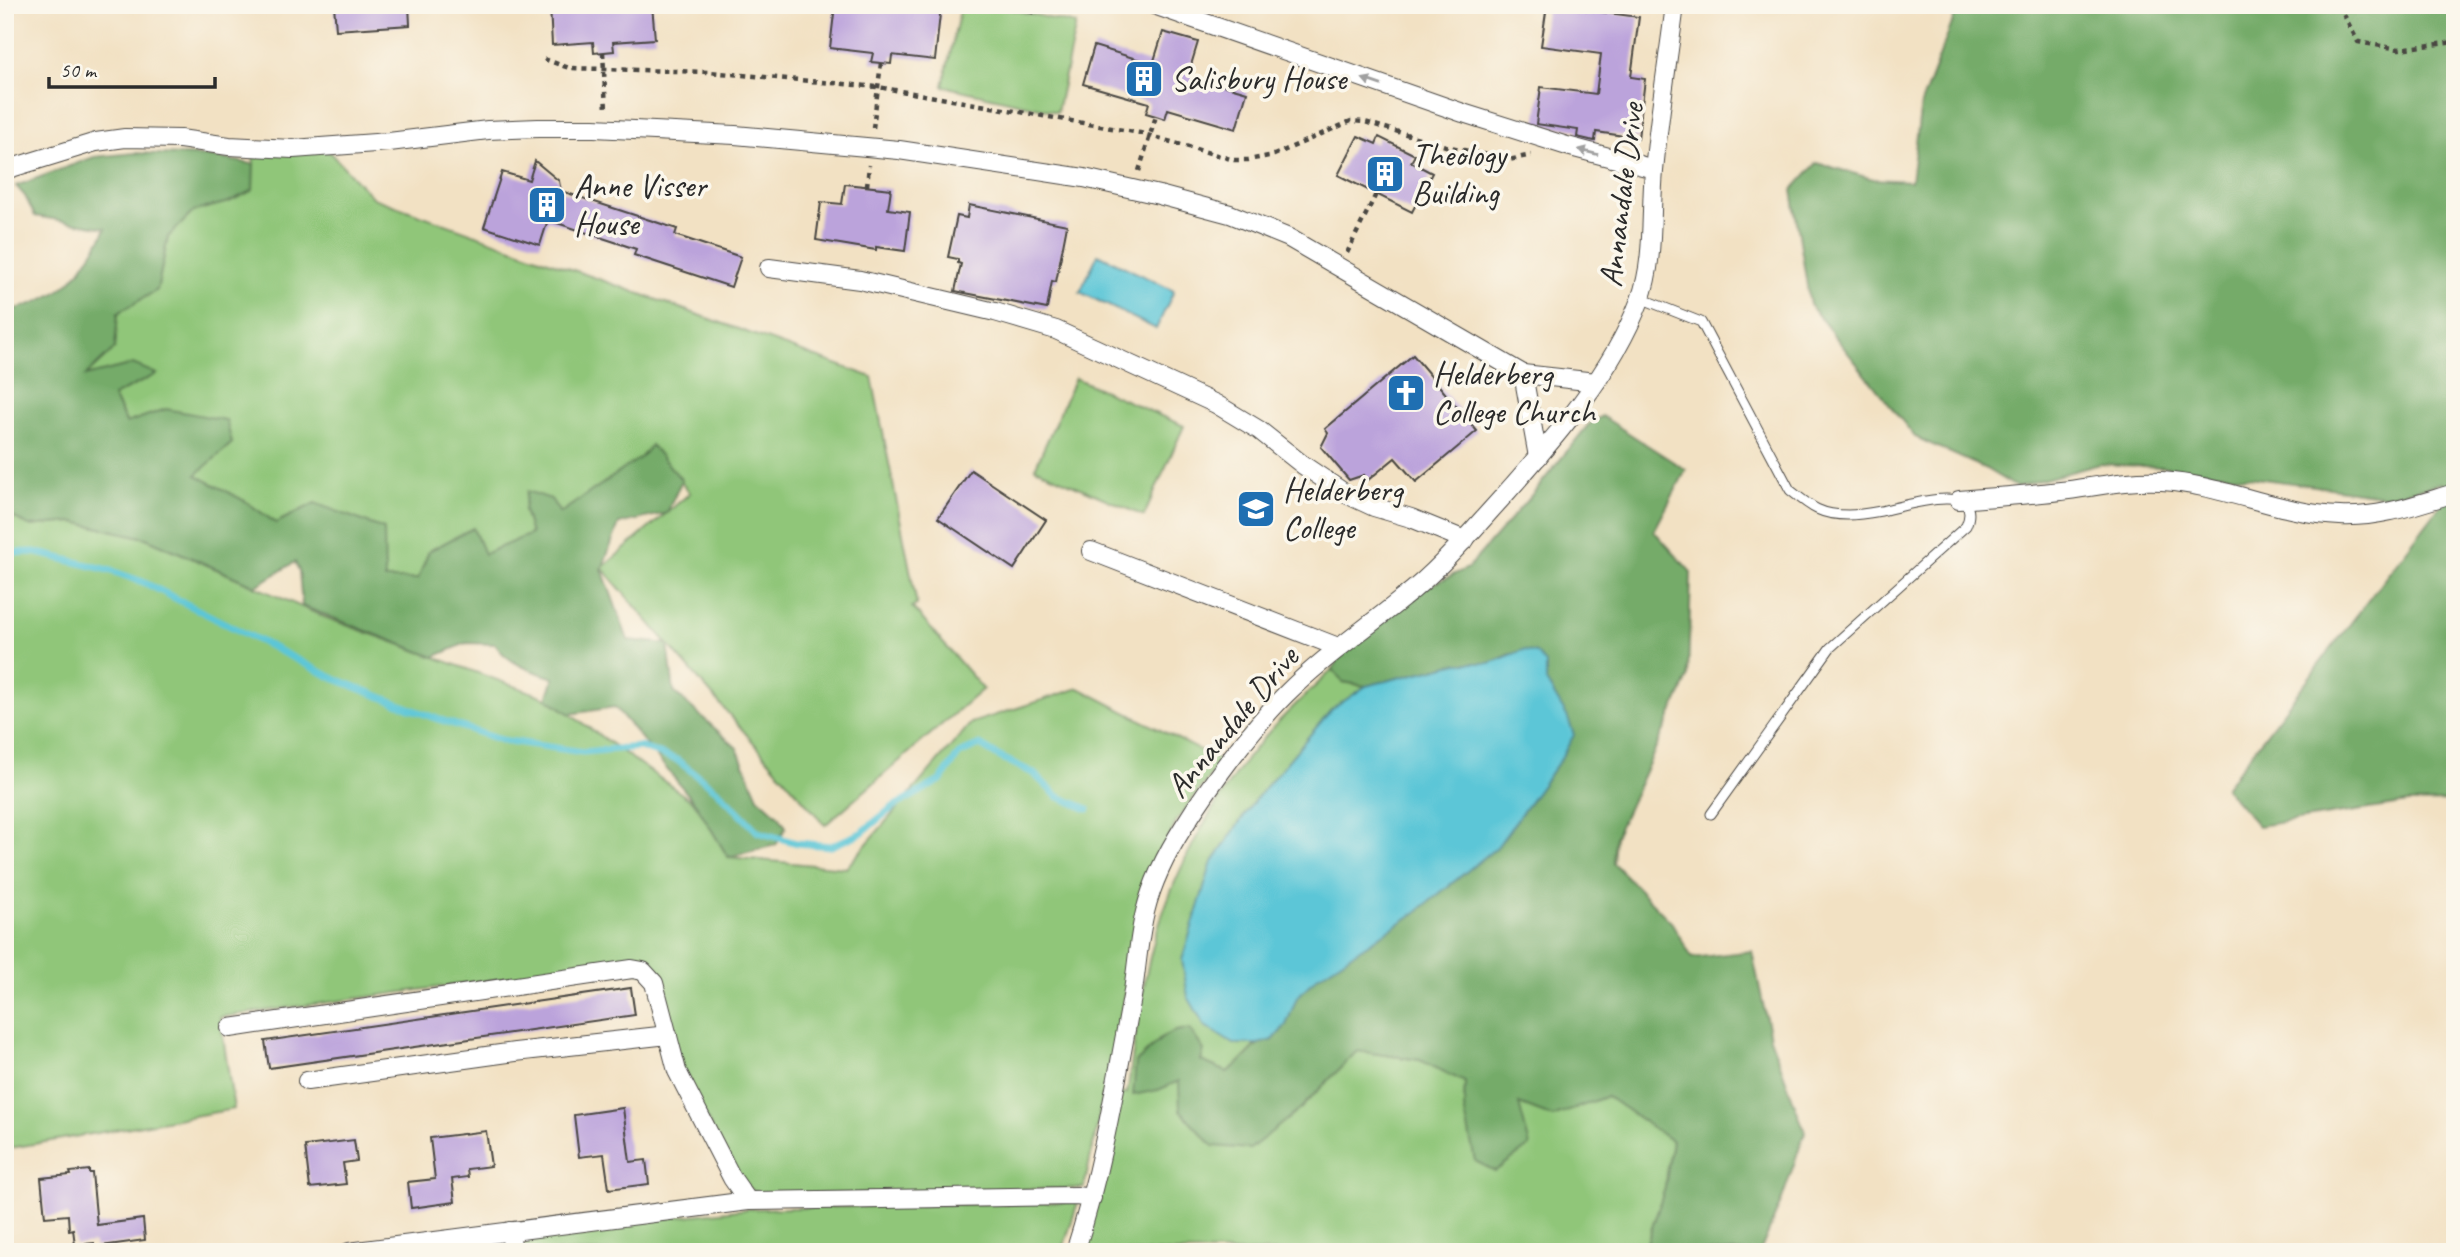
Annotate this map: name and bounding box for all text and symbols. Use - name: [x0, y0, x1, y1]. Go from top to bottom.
- scale bar: [49, 46, 215, 90]
- text: 50 m: [60, 57, 98, 83]
- building icon: Salisbury House: [1123, 58, 1165, 100]
- place label: Salisbury House: [1171, 58, 1349, 100]
- one-way arrow: [1361, 76, 1382, 87]
- street label: Annandale Drive: [1589, 98, 1653, 289]
- place label: Theology Building: [1412, 134, 1508, 214]
- one-way arrow: [1577, 146, 1599, 157]
- building icon: Theology Building: [1364, 153, 1406, 195]
- place label: Anne Visser House: [574, 165, 708, 245]
- building icon: Anne Visser House: [526, 184, 568, 226]
- place label: Helderberg College Church: [1433, 353, 1597, 433]
- church icon: Helderberg College Church: [1385, 372, 1427, 414]
- place label: Helderberg College: [1283, 469, 1405, 549]
- school or university icon: Helderberg College: [1235, 488, 1277, 530]
- street label: Annandale Drive: [1157, 636, 1309, 806]

